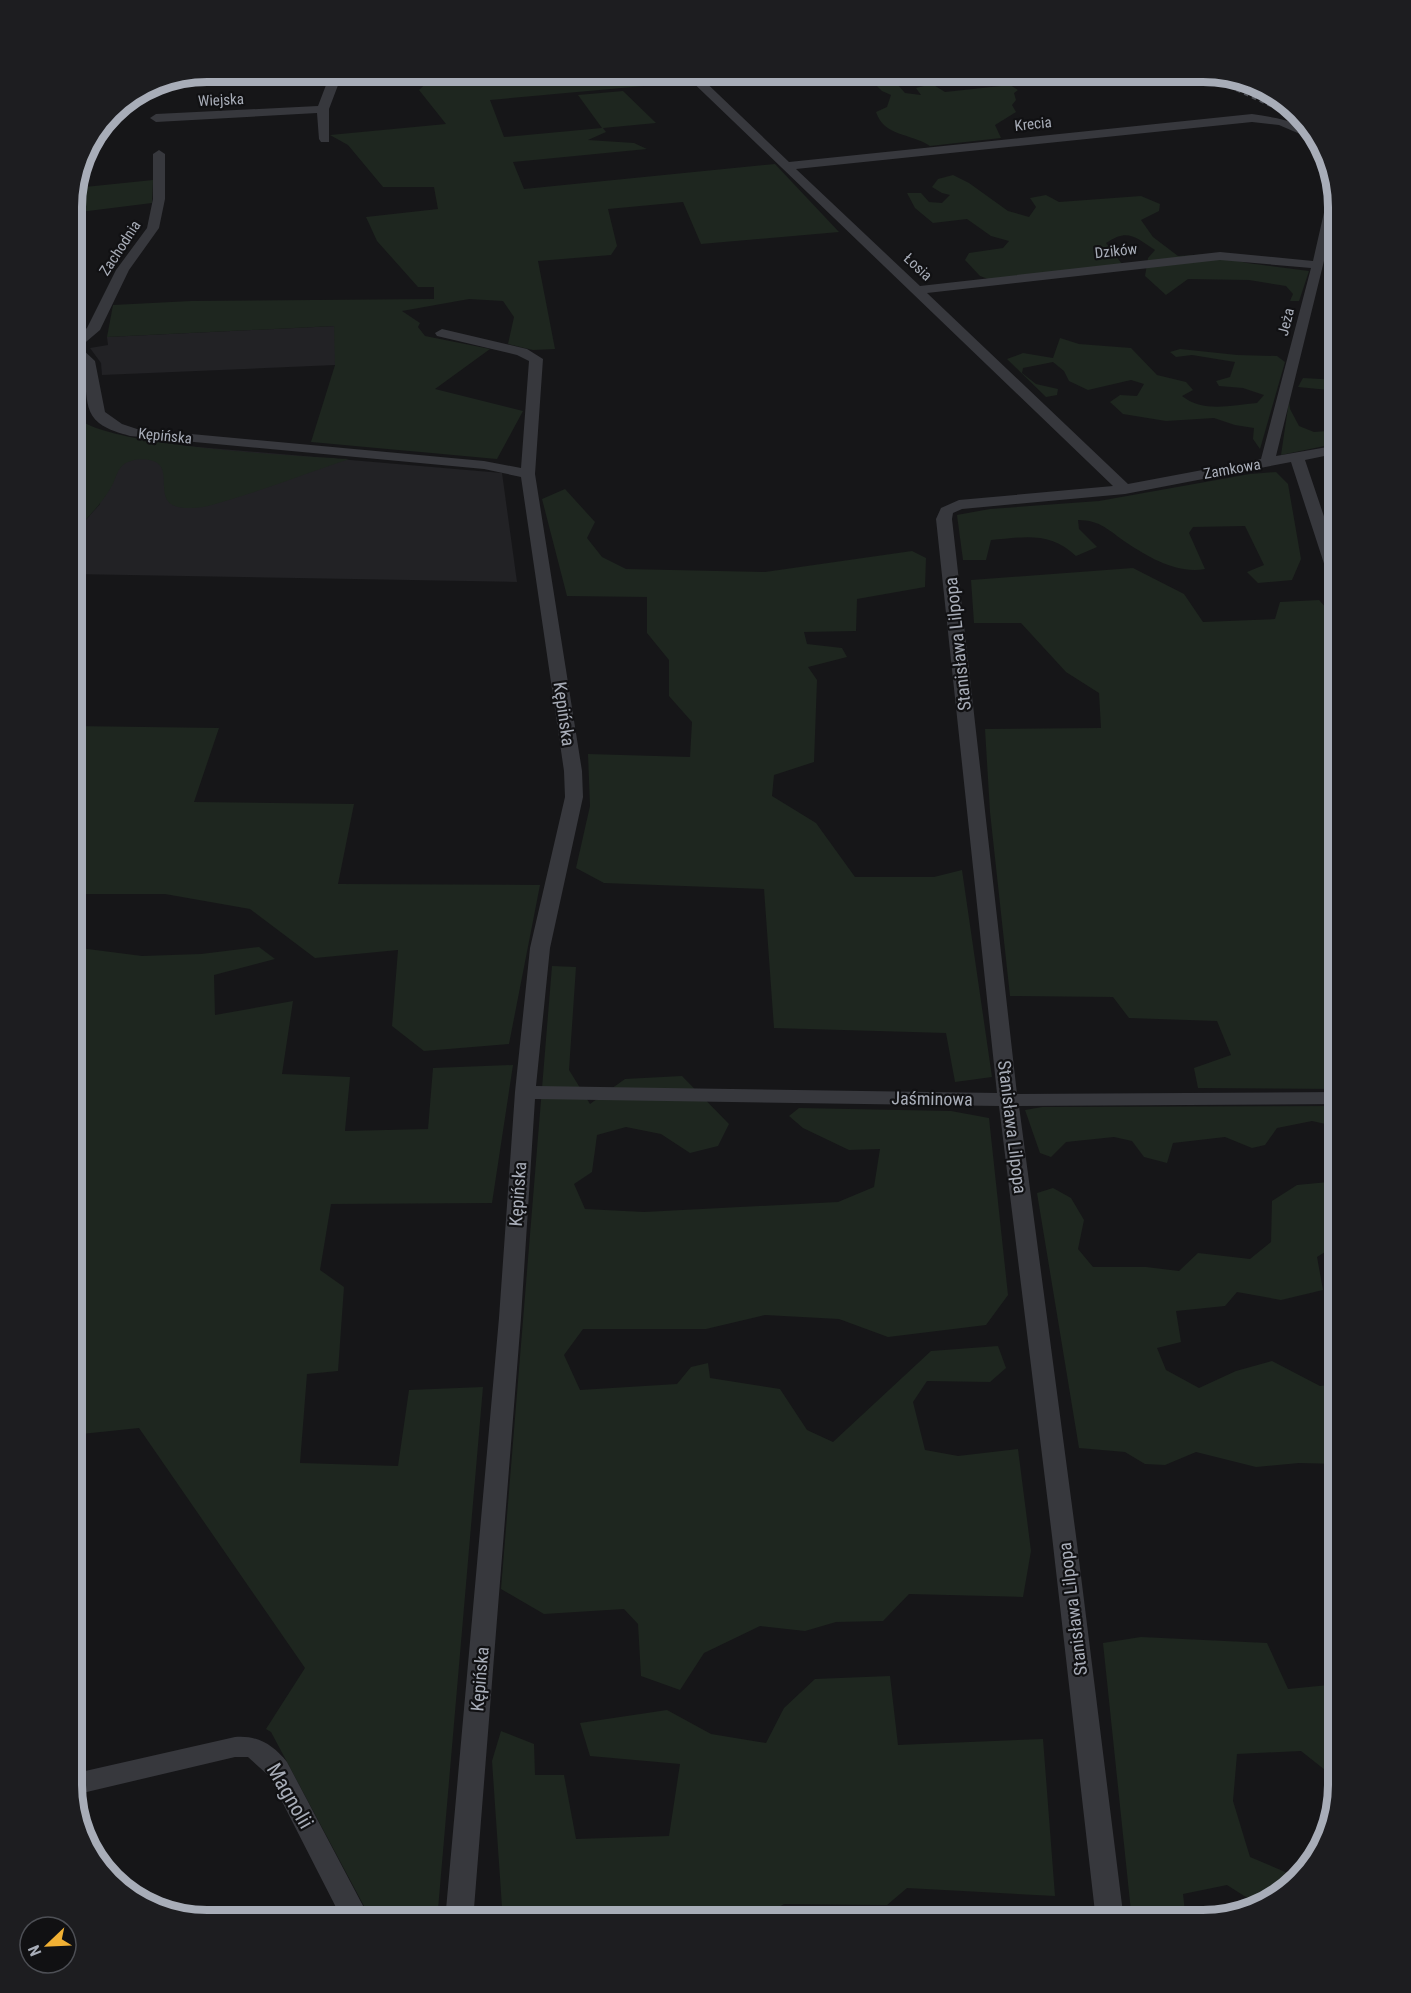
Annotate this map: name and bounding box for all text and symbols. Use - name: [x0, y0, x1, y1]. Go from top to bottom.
- street label: Wiejska: [198, 90, 244, 110]
- street label: Krecia: [1014, 113, 1052, 135]
- street label: Zachodnia: [96, 217, 144, 279]
- street label: Dzików: [1094, 240, 1138, 262]
- street label: Łosia: [900, 249, 936, 285]
- street label: Jeża: [1274, 306, 1298, 338]
- street label: Kępińska: [137, 424, 193, 448]
- street label: Zamkowa: [1202, 455, 1262, 483]
- street label: Stanisława Lilpopa: [940, 576, 975, 712]
- street label: Kępińska: [550, 680, 579, 747]
- street label: Stanisława Lilpopa: [994, 1059, 1031, 1195]
- street label: Jaśminowa: [891, 1087, 973, 1110]
- street label: Kępińska: [505, 1161, 530, 1227]
- street label: Stanisława Lilpopa: [1054, 1541, 1091, 1677]
- street label: Kępińska: [466, 1646, 493, 1712]
- street label: Magnolii: [262, 1759, 318, 1833]
- north arrow: [18, 1915, 78, 1975]
- text: N: [24, 1942, 45, 1959]

